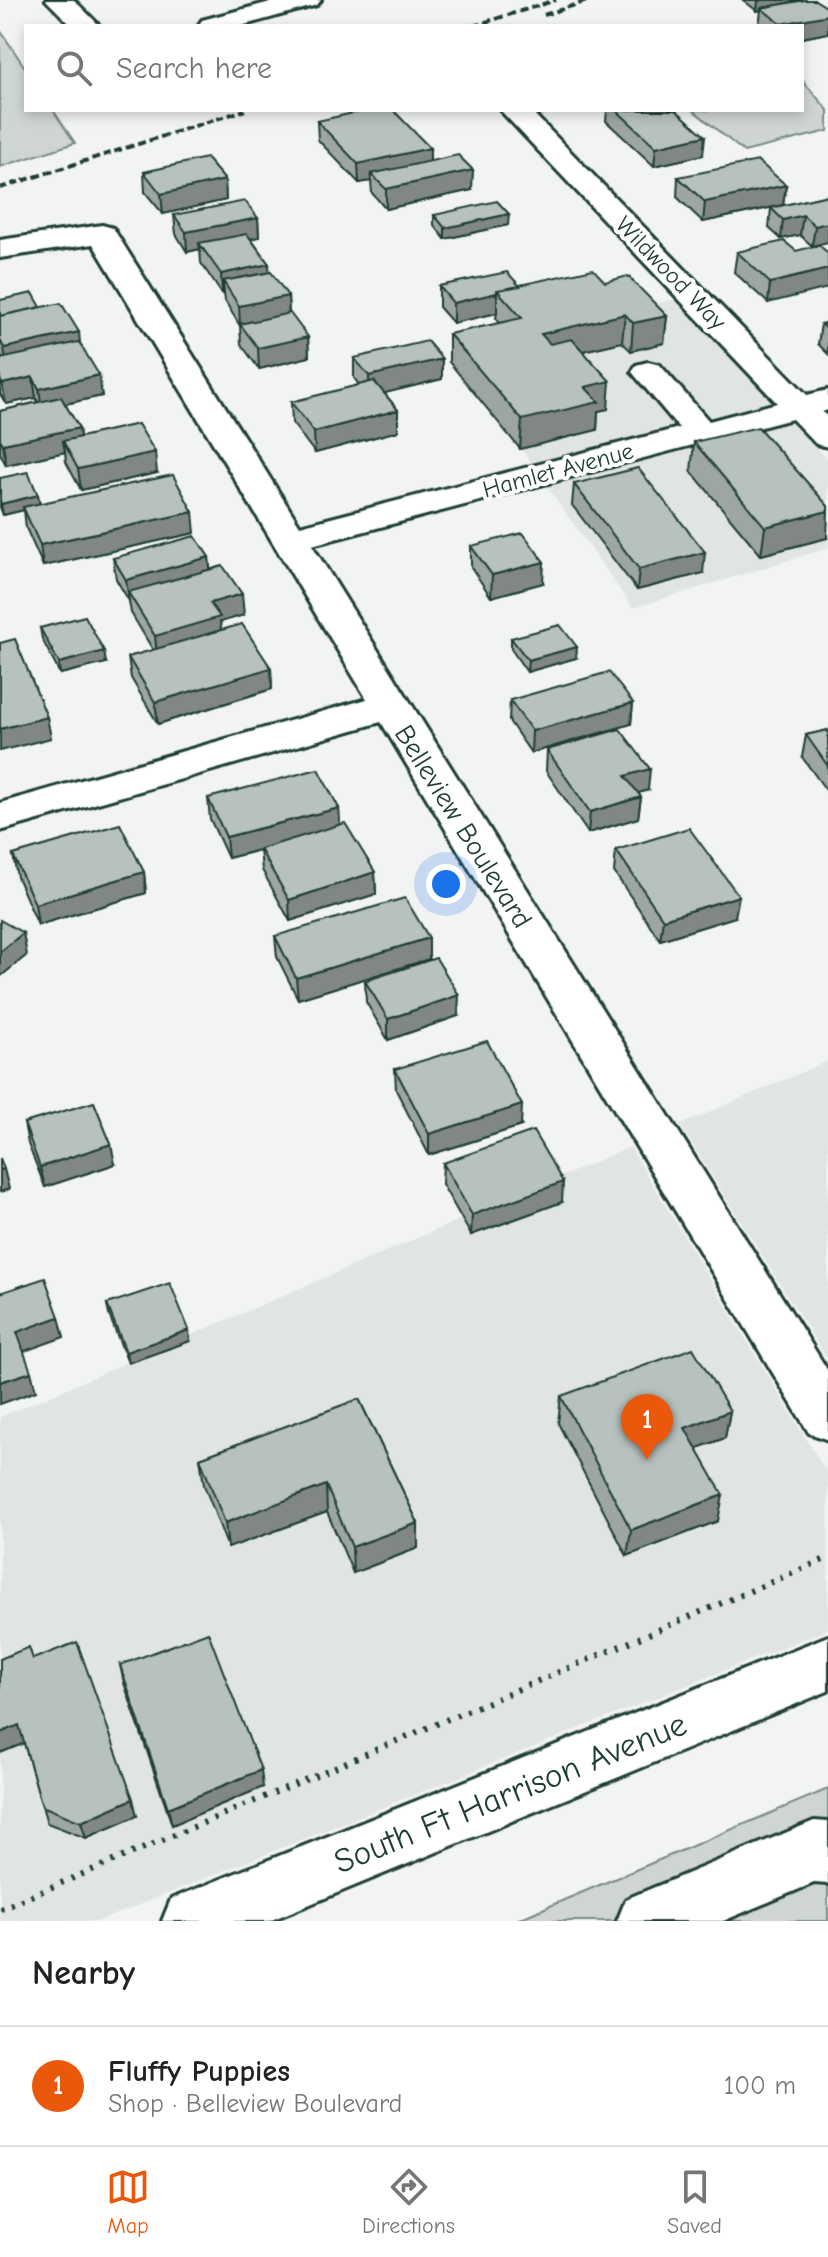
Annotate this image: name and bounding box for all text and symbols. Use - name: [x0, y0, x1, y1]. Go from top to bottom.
- search box: [24, 24, 804, 112]
- icon: search: [52, 46, 96, 90]
- text: Search here: [116, 51, 272, 86]
- street label: Wildwood Way: [610, 211, 732, 336]
- street label: Hamlet Avenue: [480, 436, 636, 504]
- street label: Belleview Boulevard: [388, 719, 539, 934]
- your location: [426, 864, 466, 904]
- pin: 1: [621, 1394, 673, 1460]
- street label: South Ft Harrison Avenue: [328, 1704, 692, 1882]
- text: Nearby: [32, 1953, 135, 1993]
- text: Fluffy Puppies: [108, 2054, 290, 2089]
- text: 1: [53, 2071, 63, 2101]
- text: 100 m: [724, 2071, 796, 2101]
- text: Shop · Belleview Boulevard: [108, 2089, 402, 2119]
- tab: Map: [106, 2165, 150, 2239]
- tab: Directions: [362, 2165, 455, 2239]
- tab: Saved: [667, 2165, 722, 2239]

